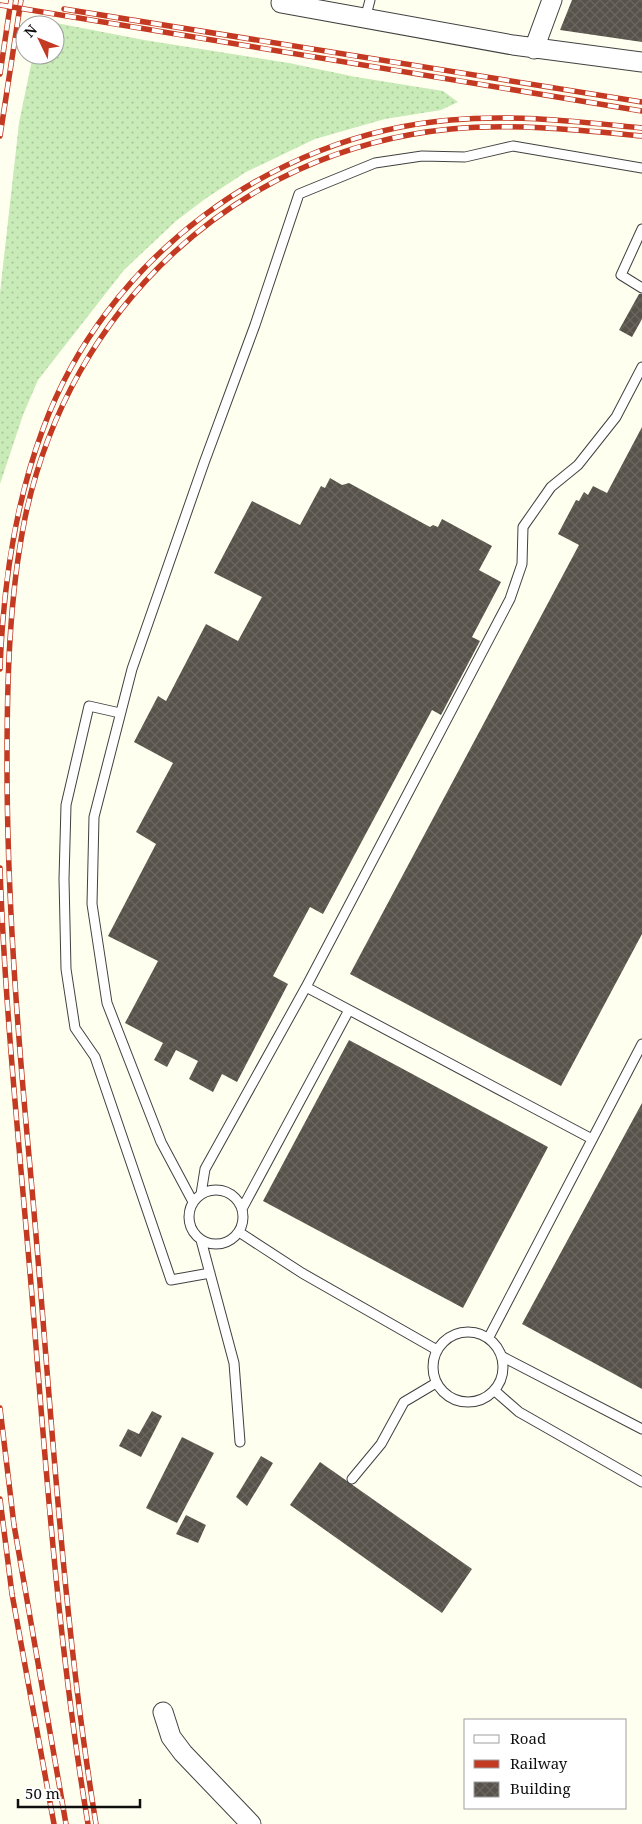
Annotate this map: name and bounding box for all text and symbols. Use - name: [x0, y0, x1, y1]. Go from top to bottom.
- north arrow: [15, 15, 65, 65]
- text: N: [19, 20, 41, 41]
- legend: [464, 1719, 627, 1809]
- text: Road: [510, 1728, 546, 1748]
- text: Railway: [510, 1753, 568, 1773]
- scale bar: [18, 1776, 140, 1808]
- text: Building: [510, 1778, 571, 1798]
- text: 50 m: [25, 1783, 60, 1803]

